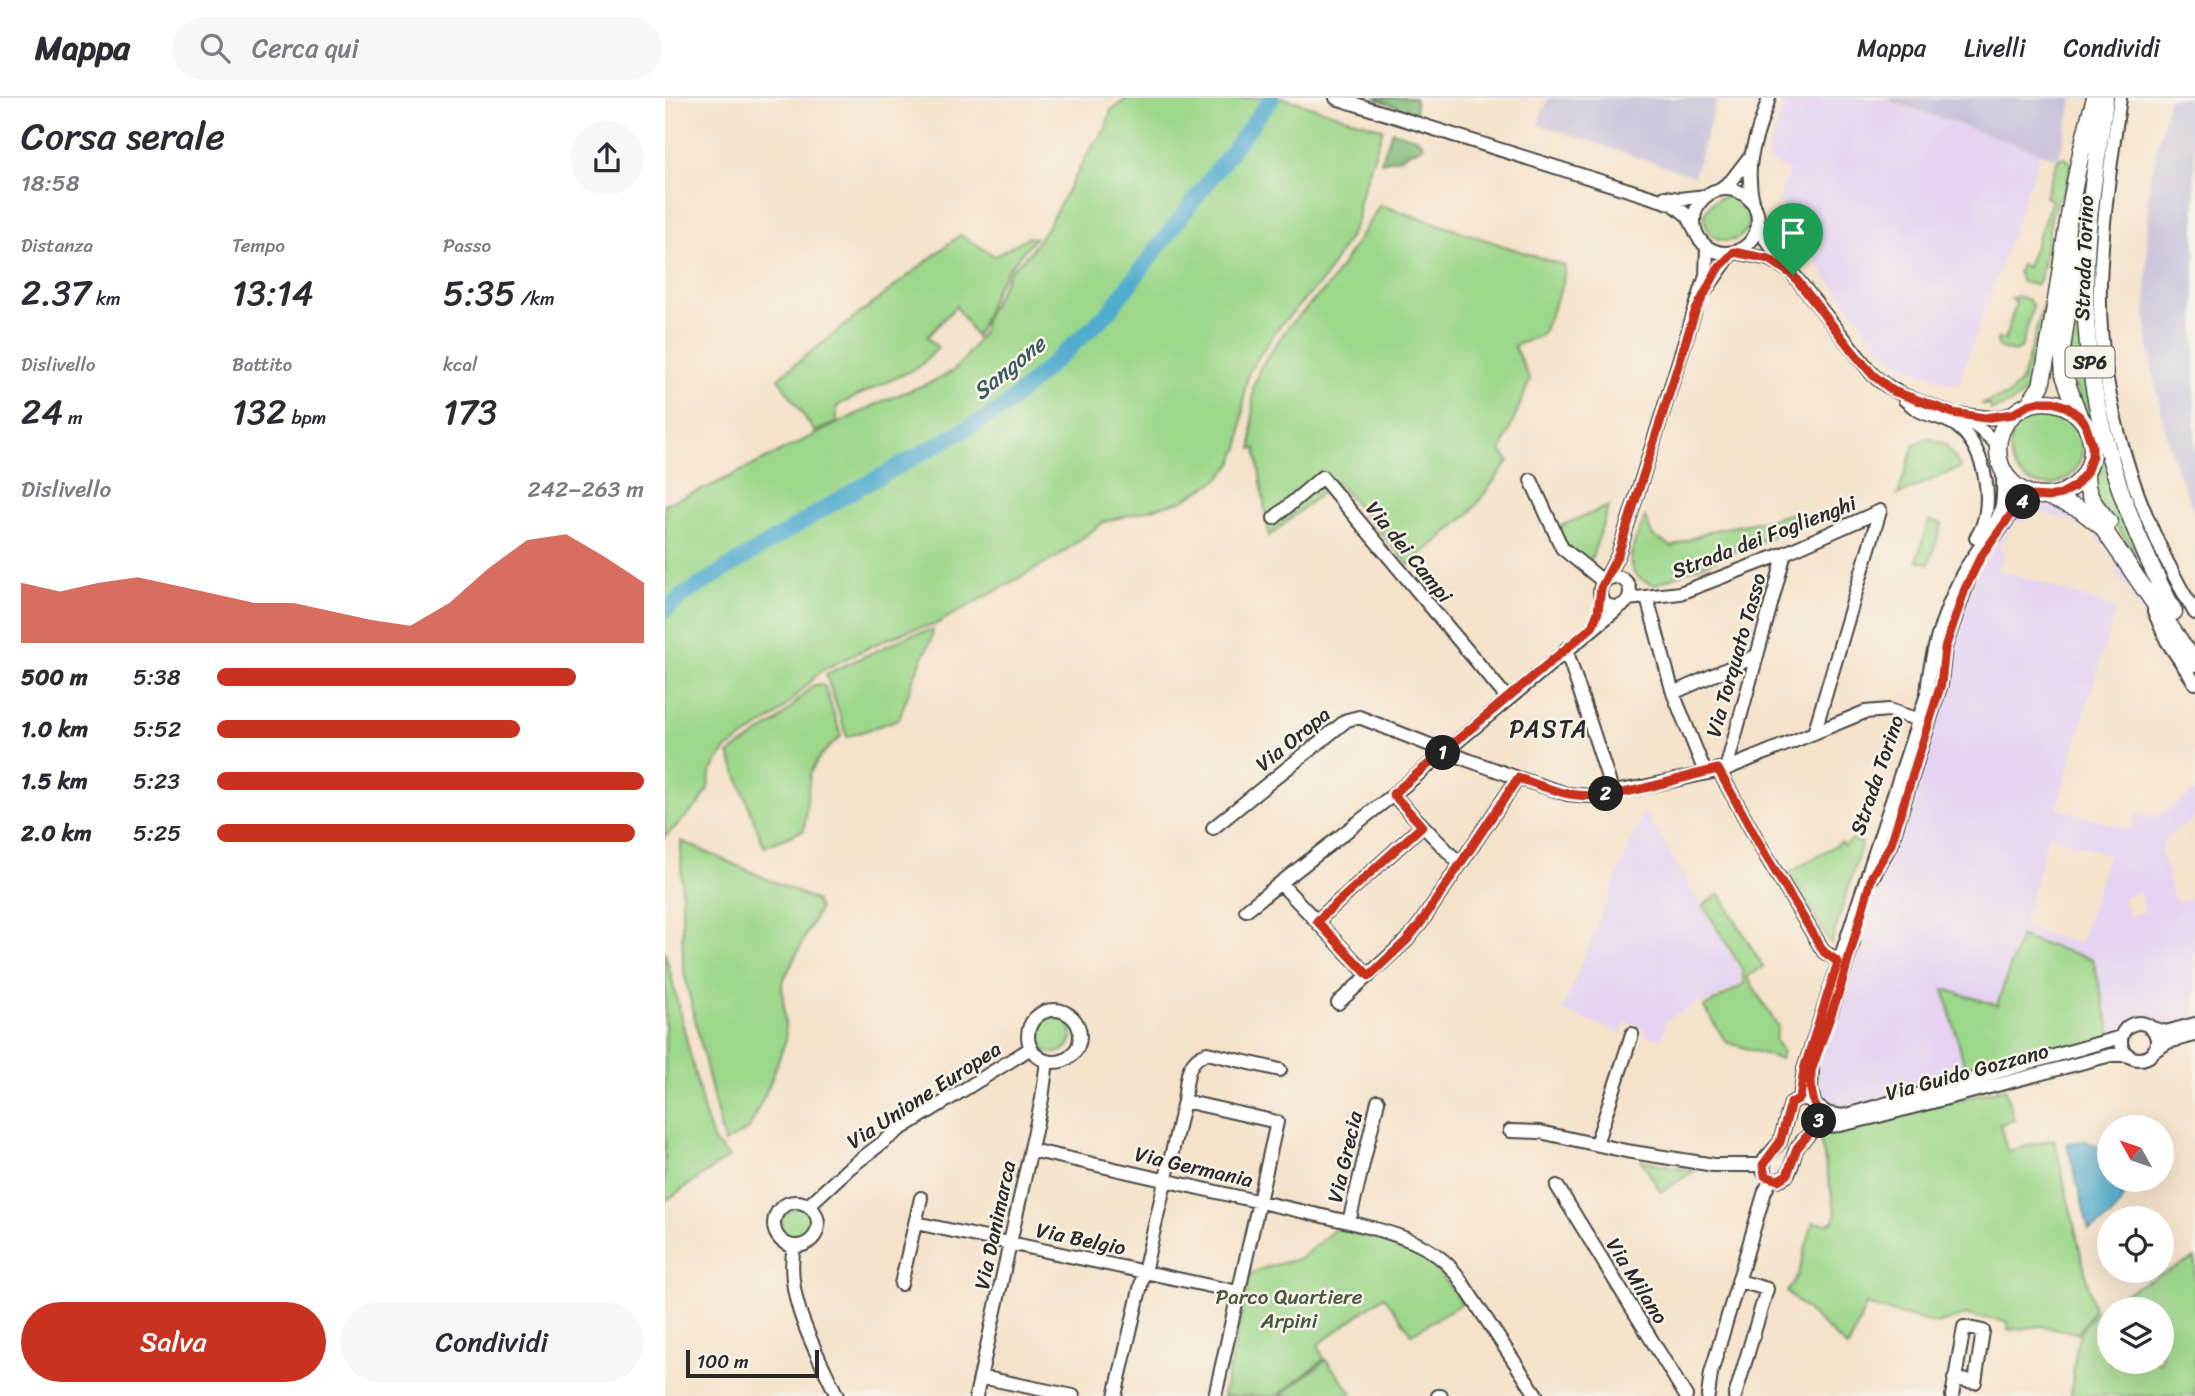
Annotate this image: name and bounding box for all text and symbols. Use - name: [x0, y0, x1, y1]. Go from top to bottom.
- search box: [172, 17, 662, 80]
- text: Mappa: [35, 19, 130, 77]
- text: Cerca qui: [252, 25, 359, 71]
- text: Mappa: [1857, 27, 1926, 69]
- text: Livelli: [1964, 27, 2026, 69]
- text: Condividi: [2064, 27, 2160, 69]
- icon: search: [196, 29, 234, 67]
- text: Corsa serale: [21, 103, 225, 170]
- button: share: [570, 121, 644, 195]
- text: 18:58: [21, 163, 80, 204]
- street label: Strada Torino: [2063, 194, 2105, 321]
- pin: [1763, 203, 1823, 275]
- icon: arrive: [1774, 214, 1812, 252]
- text: Distanza: [21, 229, 93, 262]
- text: Tempo: [232, 229, 285, 262]
- text: Passo: [443, 229, 491, 262]
- text: 2.37: [21, 262, 91, 324]
- text: 13:14: [232, 262, 314, 324]
- text: 5:35: [443, 262, 516, 324]
- text: km: [91, 282, 121, 315]
- text: /km: [516, 282, 555, 315]
- water label: Sangone: [963, 324, 1057, 411]
- road number: SP6: [2065, 346, 2115, 378]
- text: Dislivello: [21, 348, 95, 381]
- text: Battito: [232, 348, 292, 381]
- text: kcal: [443, 348, 478, 381]
- text: 24: [21, 381, 63, 443]
- text: 132: [232, 381, 286, 443]
- text: 173: [443, 381, 497, 443]
- text: m: [63, 401, 83, 434]
- text: bpm: [286, 401, 326, 434]
- text: Dislivello: [21, 469, 111, 510]
- text: 242–263 m: [527, 469, 644, 510]
- street label: Strada dei Foglienghi: [1666, 484, 1863, 590]
- pin: 4: [2005, 484, 2041, 520]
- text: 4: [2017, 485, 2028, 518]
- street label: Via dei Campi: [1355, 492, 1463, 613]
- street label: Via Torquato Tasso: [1694, 568, 1778, 742]
- text: 500 m: [21, 657, 88, 698]
- text: 5:38: [133, 657, 181, 698]
- street label: Via Oropa: [1247, 696, 1340, 782]
- district label: PASTA: [1509, 708, 1589, 750]
- text: 1.0 km: [21, 709, 88, 750]
- text: 5:52: [133, 709, 181, 750]
- street label: Strada Torino: [1839, 709, 1915, 840]
- pin: 1: [1425, 736, 1461, 770]
- text: 1: [1438, 736, 1447, 769]
- text: 1.5 km: [21, 761, 88, 802]
- text: 5:23: [133, 761, 180, 802]
- pin: 2: [1588, 776, 1623, 812]
- text: 2: [1600, 777, 1611, 810]
- text: 2.0 km: [21, 813, 92, 854]
- text: 5:25: [133, 813, 181, 854]
- street label: Via Unione Europea: [839, 1030, 1009, 1159]
- street label: Via Guido Gozzano: [1881, 1032, 2053, 1112]
- pin: 3: [1801, 1104, 1837, 1138]
- text: 3: [1813, 1104, 1824, 1137]
- street label: Via Grecia: [1316, 1107, 1374, 1207]
- north arrow: [2097, 1115, 2173, 1192]
- map controls: [2097, 1115, 2174, 1374]
- street label: Via Germania: [1131, 1135, 1257, 1199]
- street label: Via Danimarca: [963, 1157, 1027, 1293]
- button: locate: [2097, 1206, 2174, 1283]
- street label: Via Belgio: [1033, 1211, 1130, 1267]
- street label: Via Milano: [1595, 1230, 1679, 1332]
- park label: Parco Quartiere Arpini: [1215, 1278, 1363, 1340]
- button: layers: [2097, 1297, 2174, 1374]
- button: Salva: [21, 1302, 326, 1382]
- button: Condividi: [340, 1302, 644, 1382]
- text: 100 m: [697, 1345, 749, 1378]
- scale bar: [686, 1347, 819, 1379]

